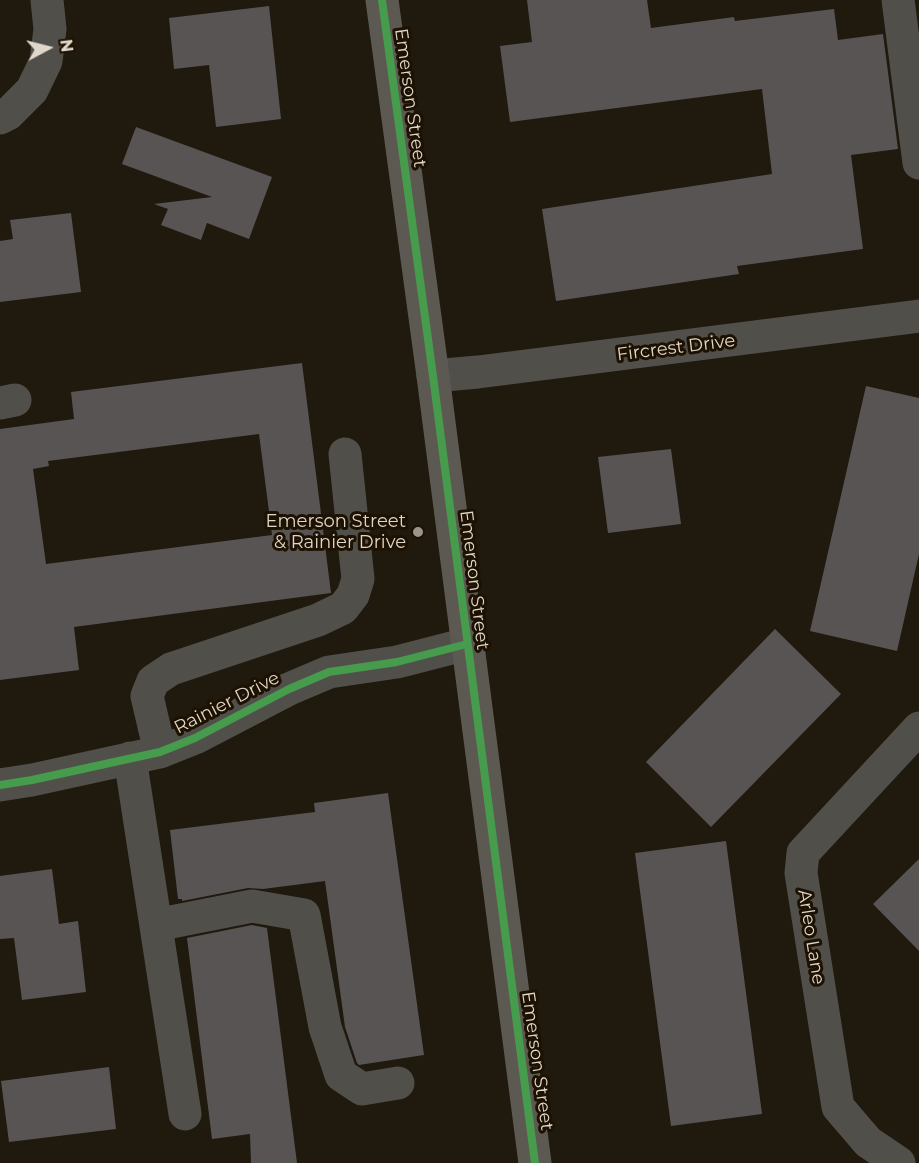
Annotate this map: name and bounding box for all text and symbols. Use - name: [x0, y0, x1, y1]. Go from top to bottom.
- north arrow: [18, 18, 78, 78]
- street label: Emerson Street: [390, 27, 430, 169]
- text: N: [56, 38, 77, 53]
- street label: Fircrest Drive: [616, 330, 736, 366]
- street label: Emerson Street: [455, 509, 493, 651]
- place label: Emerson Street & Rainier Drive: [265, 511, 406, 554]
- marker: Emerson Street & Rainier Drive: [411, 525, 425, 539]
- street label: Rainier Drive: [171, 667, 283, 739]
- street label: Arleo Lane: [793, 888, 829, 986]
- street label: Emerson Street: [517, 990, 557, 1132]

